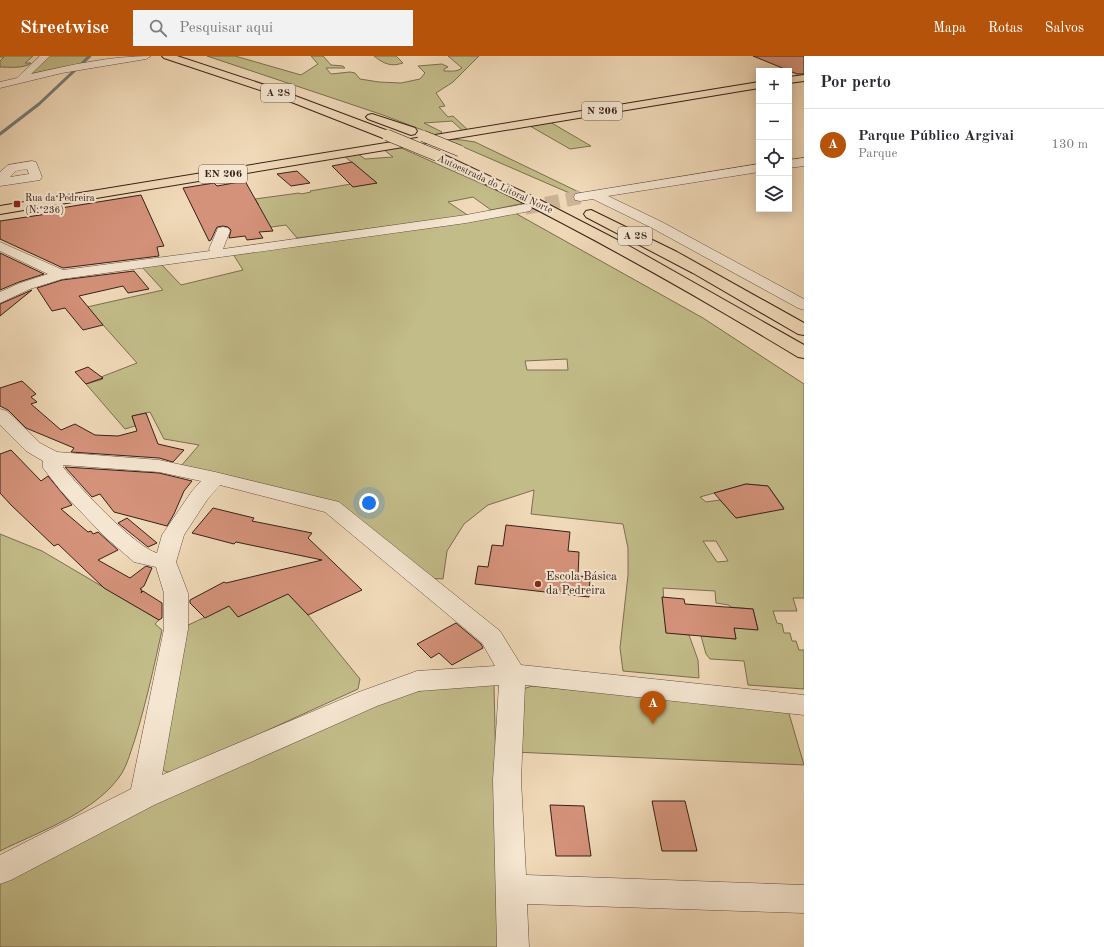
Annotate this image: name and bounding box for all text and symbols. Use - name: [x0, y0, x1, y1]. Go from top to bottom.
- search box: [133, 10, 413, 46]
- icon: search: [147, 17, 169, 39]
- text: Streetwise: [20, 19, 109, 38]
- text: Pesquisar aqui: [179, 21, 273, 36]
- text: Mapa: [933, 21, 966, 35]
- text: Rotas: [988, 21, 1023, 35]
- text: Salvos: [1045, 21, 1084, 35]
- map controls: [756, 68, 792, 212]
- button: +: [756, 68, 792, 104]
- text: Por perto: [820, 74, 891, 91]
- road number: A 28: [261, 84, 295, 102]
- road number: N 206: [582, 102, 622, 120]
- button: −: [756, 104, 792, 140]
- text: Parque Público Argivai: [858, 129, 1014, 144]
- text: A: [828, 138, 838, 151]
- text: 130 m: [1051, 138, 1088, 151]
- button: locate: [756, 140, 792, 176]
- text: Parque: [858, 147, 897, 160]
- street label: Autoestrada do Litoral Norte: [436, 153, 555, 215]
- road number: EN 206: [199, 165, 247, 183]
- button: layers: [756, 176, 792, 212]
- place label: Rua da Pedreira (N.º236): [25, 193, 95, 216]
- marker: Rua da Pedreira (N.º236): [12, 199, 22, 209]
- road number: A 28: [618, 227, 652, 245]
- your location: [359, 493, 379, 513]
- place label: Escola Básica da Pedreira: [546, 571, 617, 597]
- marker: Escola Básica da Pedreira: [533, 579, 543, 589]
- pin: A: [640, 691, 666, 724]

